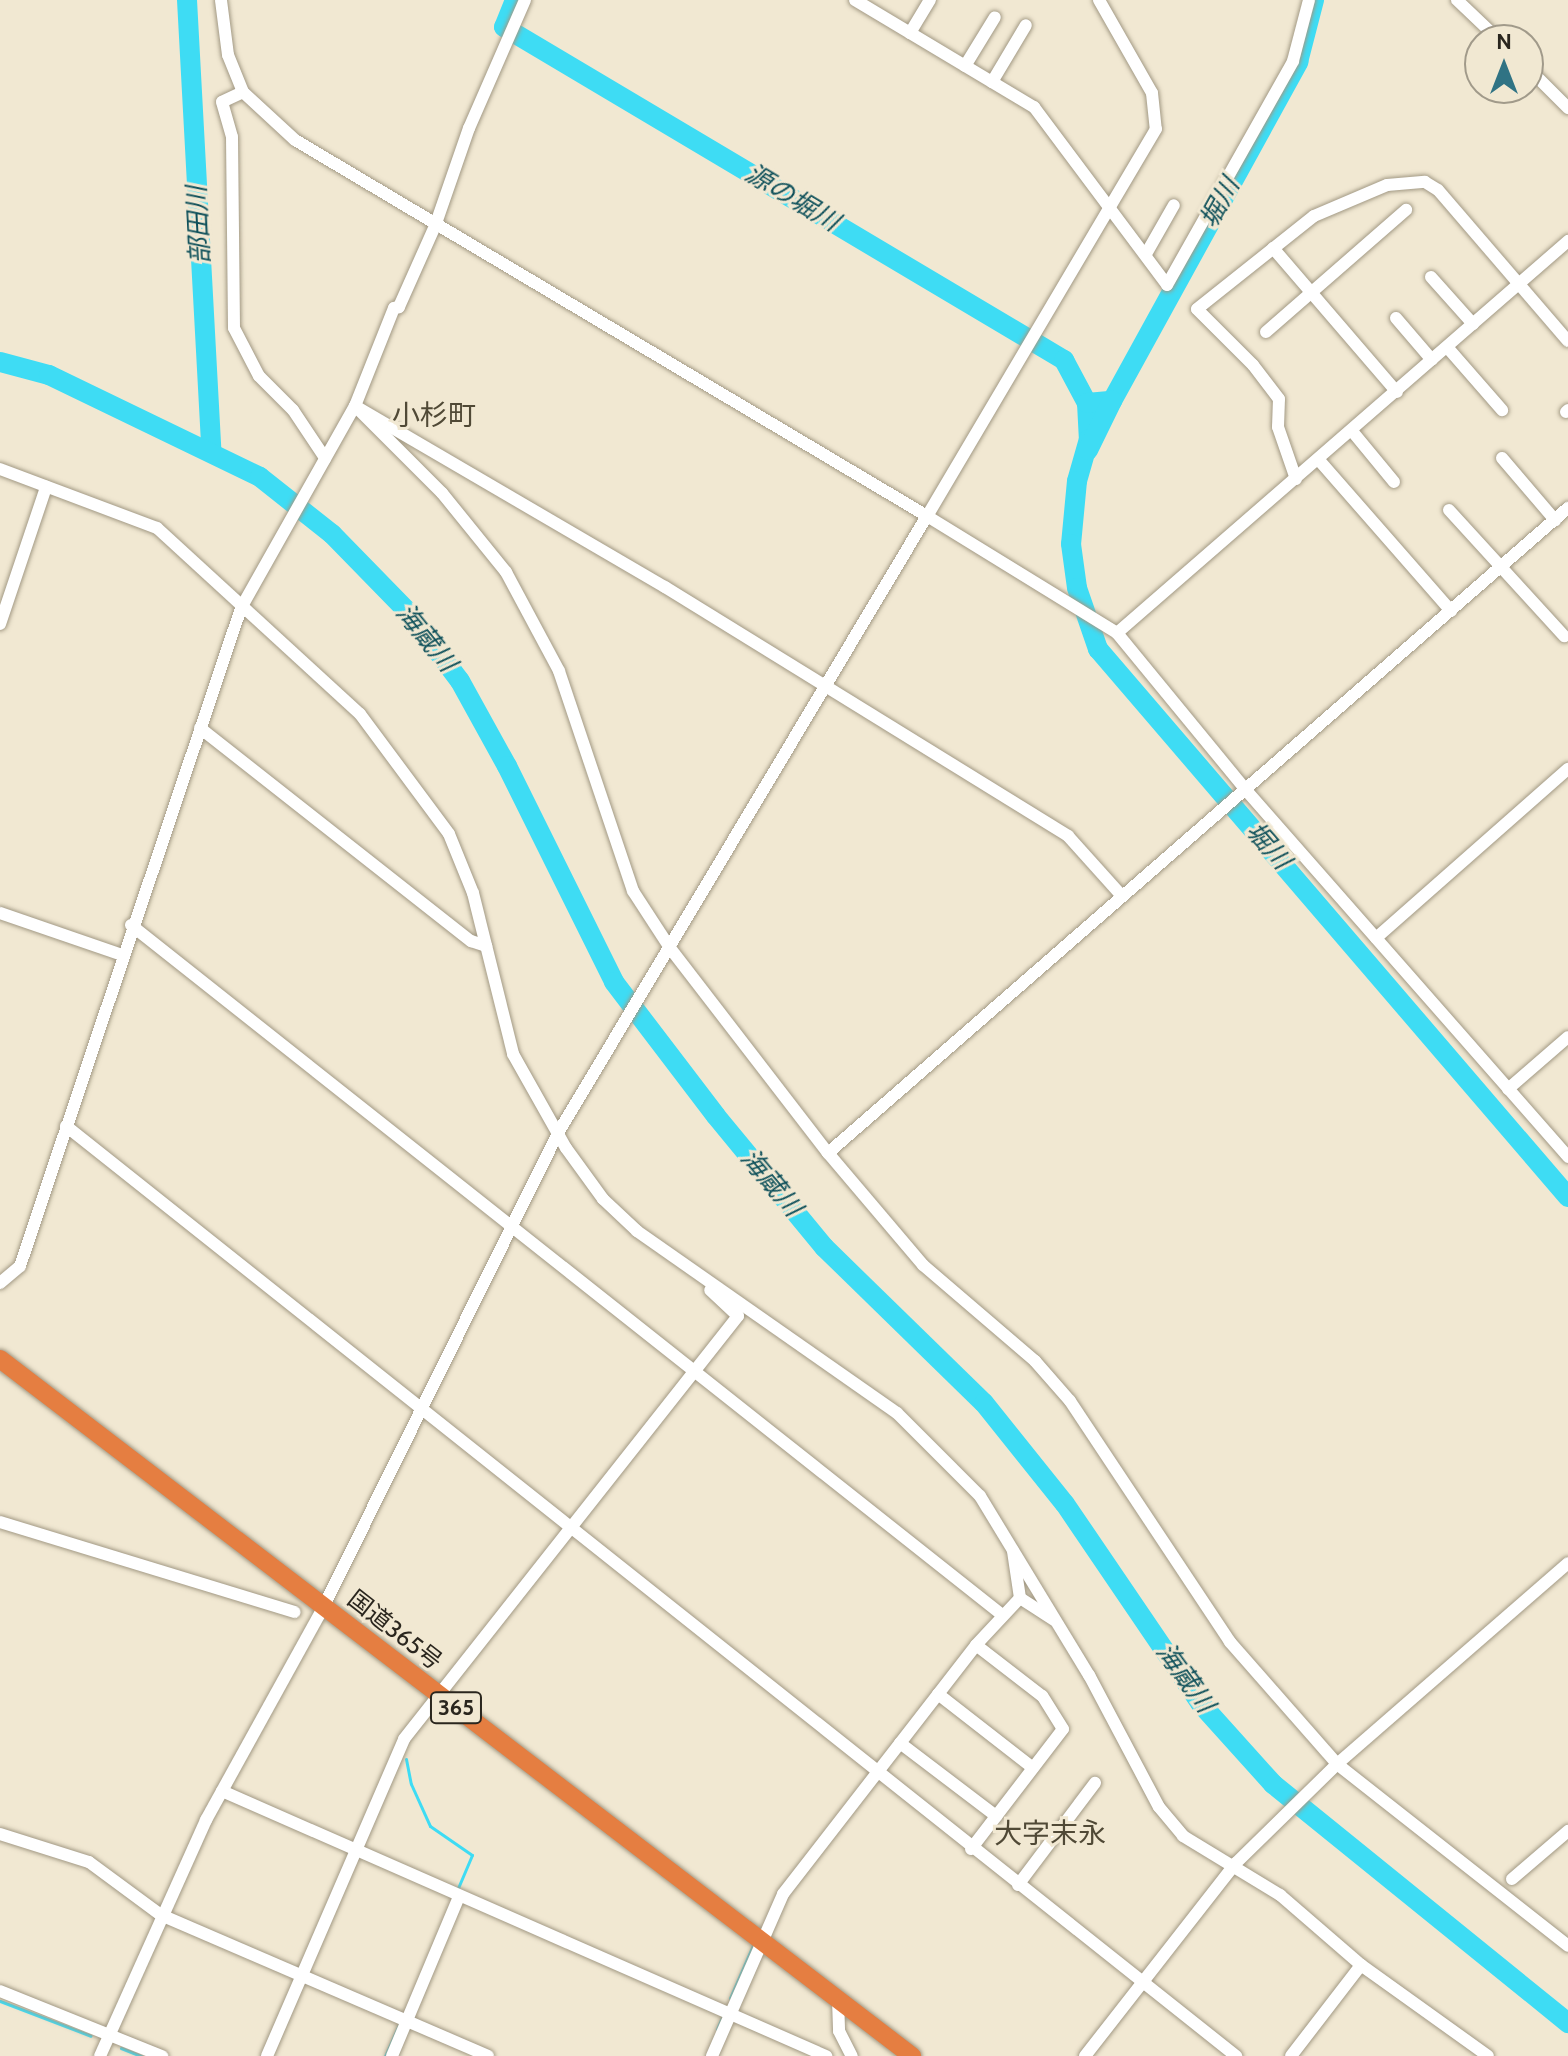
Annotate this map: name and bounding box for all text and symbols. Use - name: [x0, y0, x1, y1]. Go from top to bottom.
- north arrow: [1464, 24, 1544, 104]
- text: N: [1496, 28, 1512, 55]
- water label: 源の堀川: [739, 158, 845, 238]
- water label: 堀川: [1194, 173, 1246, 233]
- water label: 部田川: [181, 185, 217, 265]
- district label: 小杉町: [392, 398, 476, 432]
- water label: 海蔵川: [389, 598, 463, 678]
- water label: 堀川: [1239, 816, 1297, 876]
- water label: 海蔵川: [734, 1143, 808, 1223]
- street label: 国道365号: [342, 1584, 448, 1676]
- water label: 海蔵川: [1149, 1637, 1221, 1719]
- road number: 365: [428, 1690, 484, 1726]
- district label: 大字末永: [994, 1816, 1106, 1850]

